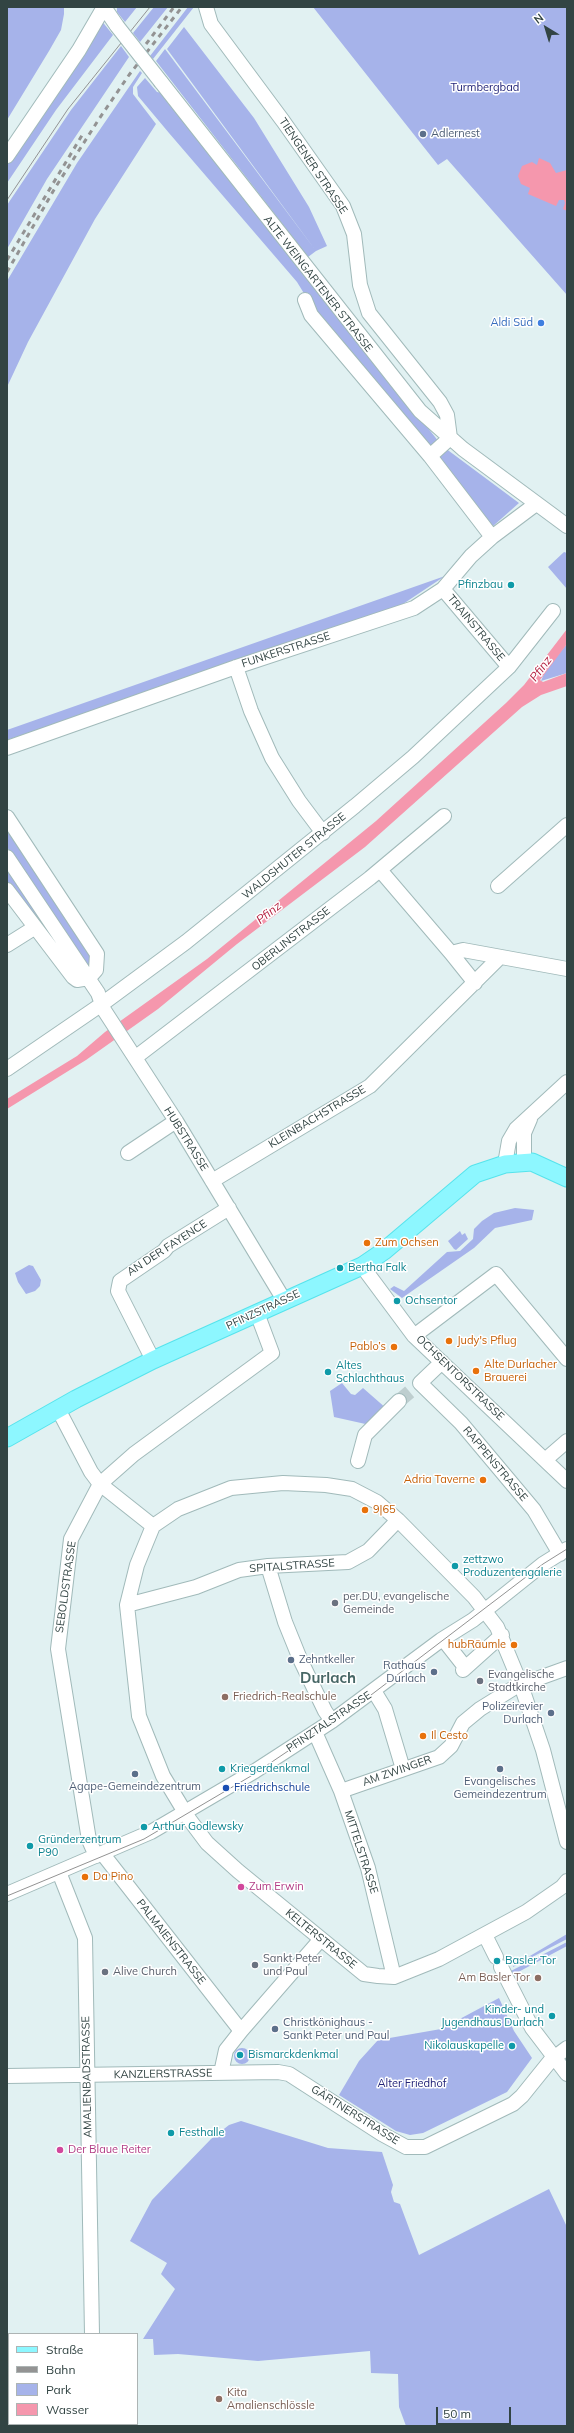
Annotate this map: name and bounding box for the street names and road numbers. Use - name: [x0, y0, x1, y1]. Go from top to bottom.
- street label: TIENGENER STRASSE: [276, 116, 350, 216]
- street label: ALTE WEINGARTENER STRASSE: [261, 213, 375, 355]
- street label: TRAINSTRASSE: [444, 592, 508, 664]
- street label: FUNKERSTRASSE: [240, 629, 332, 671]
- street label: WALDSHUTER STRASSE: [239, 810, 349, 902]
- street label: OBERLINSTRASSE: [249, 904, 333, 974]
- street label: KLEINBACHSTRASSE: [266, 1083, 368, 1151]
- street label: HUBSTRASSE: [161, 1105, 211, 1173]
- street label: AN DER FAYENCE: [125, 1217, 209, 1279]
- street label: PFINZSTRASSE: [224, 1287, 302, 1333]
- street label: OCHSENTORSTRASSE: [413, 1333, 507, 1423]
- street label: RAPPENSTRASSE: [460, 1424, 530, 1504]
- street label: SEBOLDSTRASSE: [53, 1540, 79, 1634]
- street label: SPITALSTRASSE: [249, 1556, 335, 1576]
- street label: PFINZTALSTRASSE: [284, 1689, 374, 1755]
- street label: AM ZWINGER: [361, 1753, 433, 1789]
- street label: MITTELSTRASSE: [341, 1809, 381, 1895]
- street label: PALMAIENSTRASSE: [134, 1897, 208, 1987]
- street label: KELTERSTRASSE: [283, 1906, 359, 1972]
- street label: AMALIENBADSTRASSE: [79, 2016, 95, 2138]
- street label: KANZLERSTRASSE: [114, 2067, 212, 2081]
- street label: GÄRTNERSTRASSE: [308, 2083, 402, 2147]

